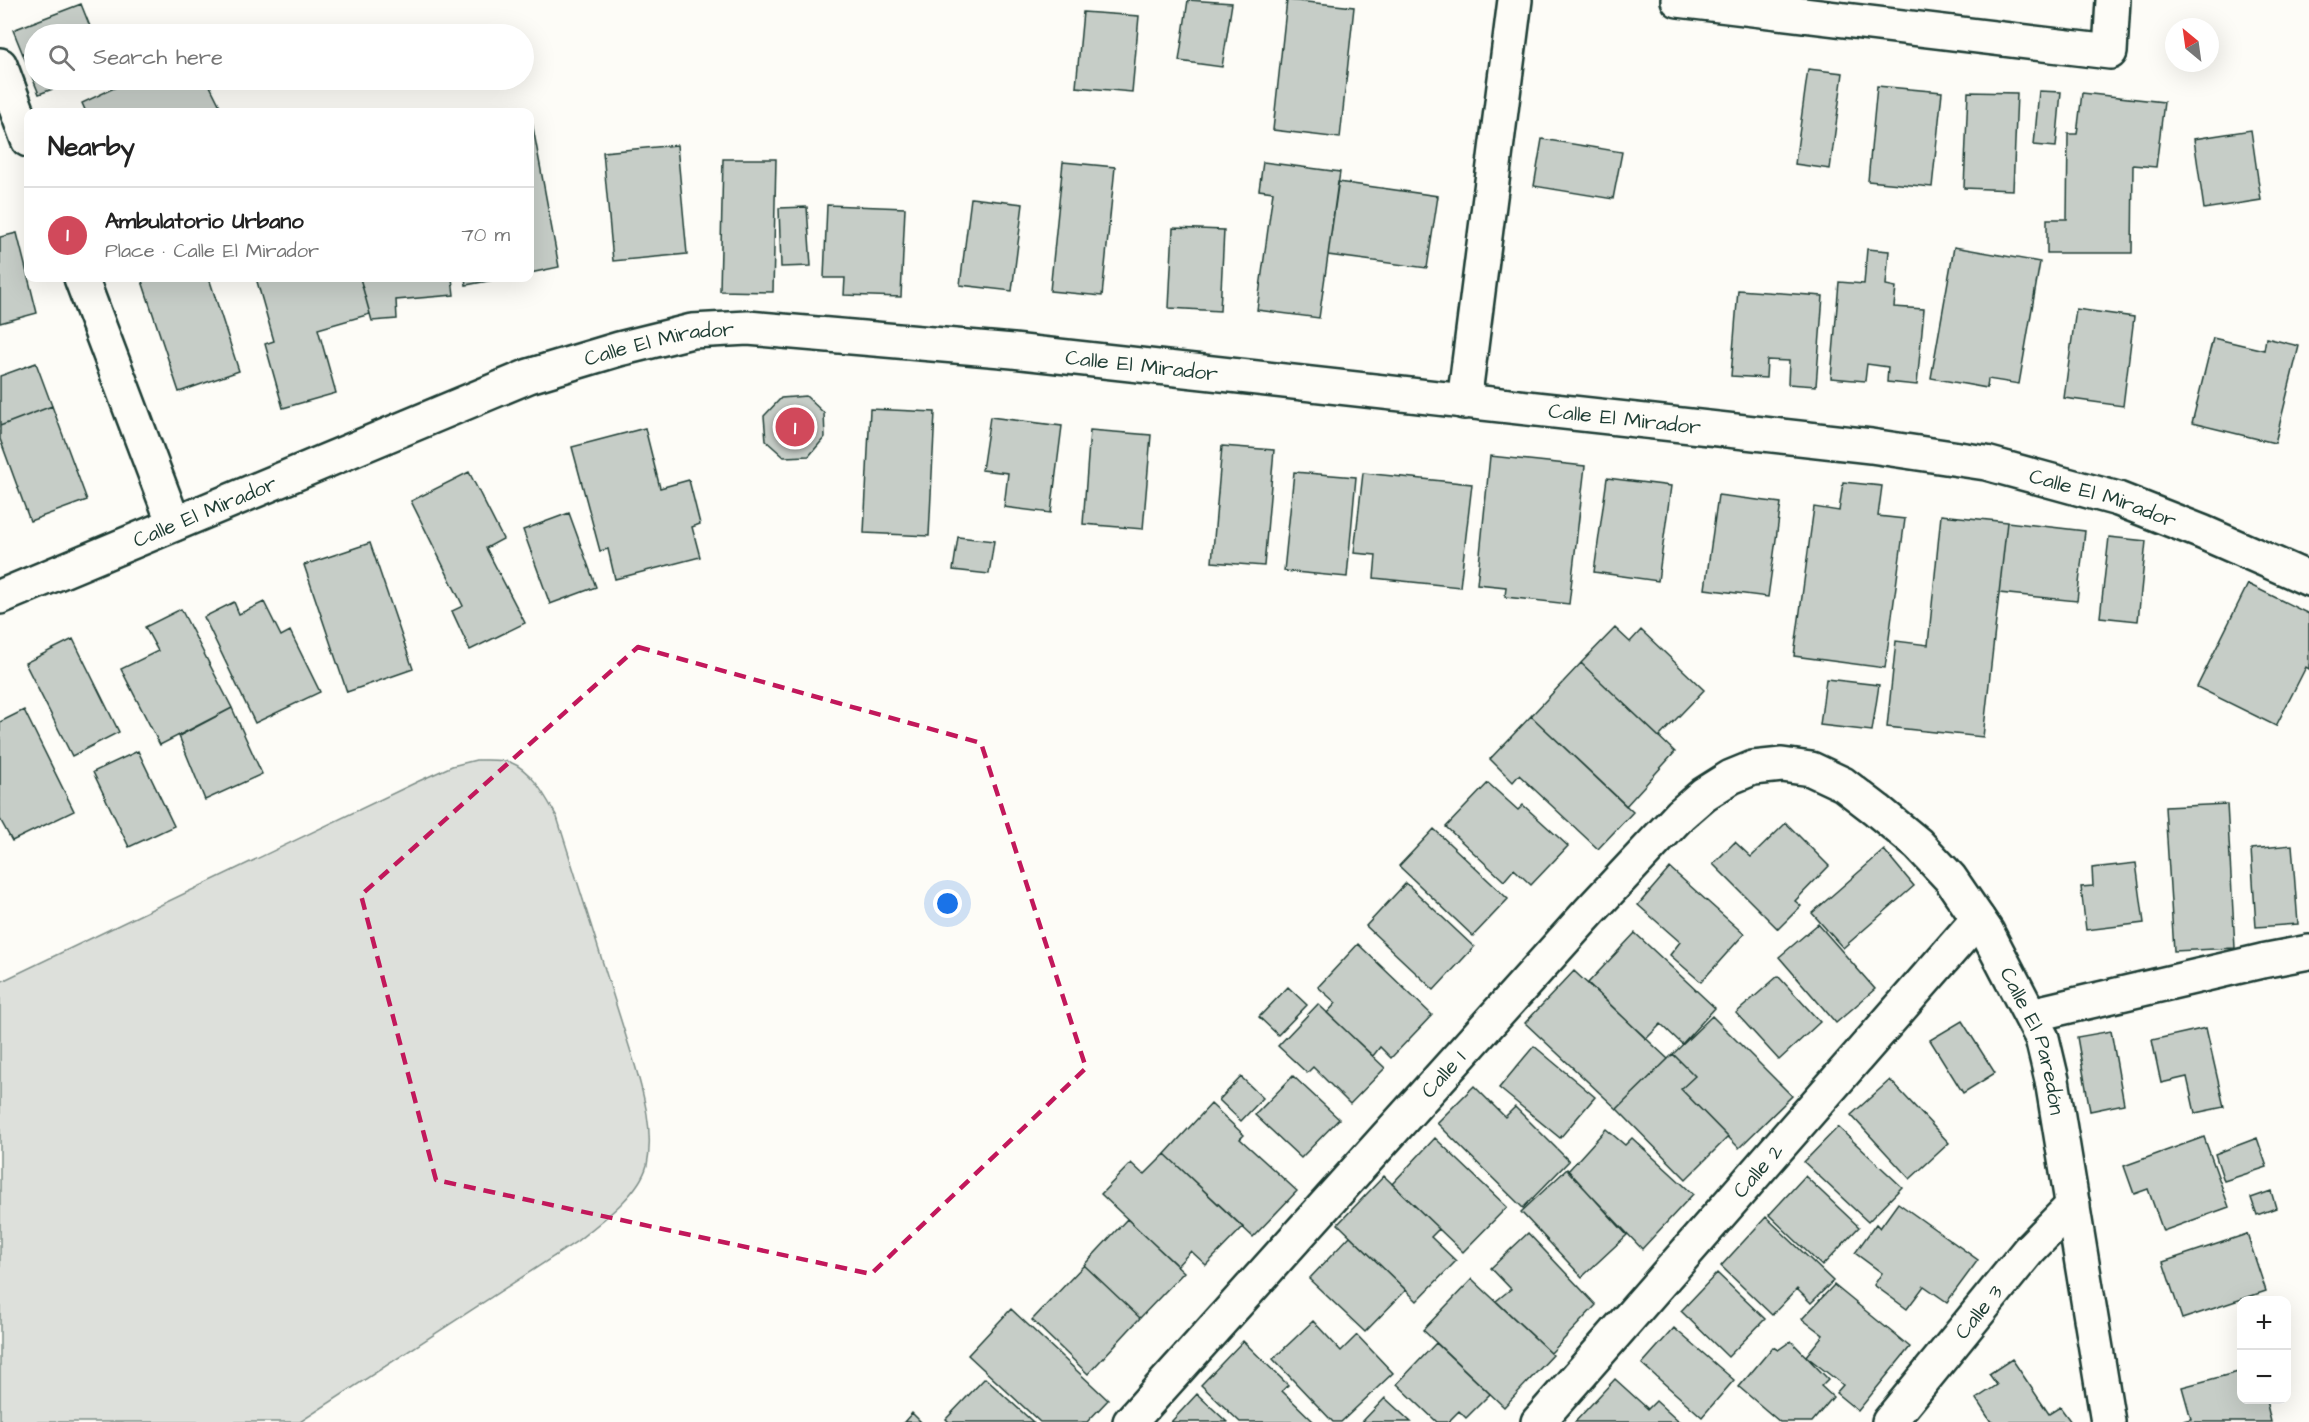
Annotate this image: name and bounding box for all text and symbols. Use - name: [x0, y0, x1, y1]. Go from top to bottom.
- north arrow: [2165, 18, 2219, 72]
- search box: [24, 24, 534, 90]
- icon: search: [45, 41, 78, 74]
- text: Search here: [93, 42, 223, 73]
- text: Nearby: [48, 129, 135, 165]
- text: Ambulatorio Urbano: [105, 206, 304, 237]
- text: 1: [66, 221, 69, 249]
- text: 70 m: [462, 221, 510, 249]
- text: Place · Calle El Mirador: [105, 237, 319, 265]
- street label: Calle El Mirador: [580, 314, 735, 373]
- street label: Calle El Mirador: [1064, 342, 1220, 388]
- street label: Calle El Mirador: [1547, 396, 1703, 442]
- pin: 1: [776, 404, 814, 450]
- street label: Calle El Mirador: [2026, 461, 2181, 535]
- street label: Calle El Mirador: [129, 468, 281, 554]
- your location: [933, 889, 962, 918]
- street label: Calle El Paredón: [1993, 962, 2072, 1117]
- street label: Calle 1: [1414, 1044, 1472, 1104]
- street label: Calle 2: [1726, 1137, 1790, 1204]
- street label: Calle 3: [1948, 1278, 2010, 1345]
- map controls: [2237, 1296, 2291, 1404]
- button: +: [2237, 1296, 2291, 1350]
- button: −: [2237, 1350, 2291, 1404]

